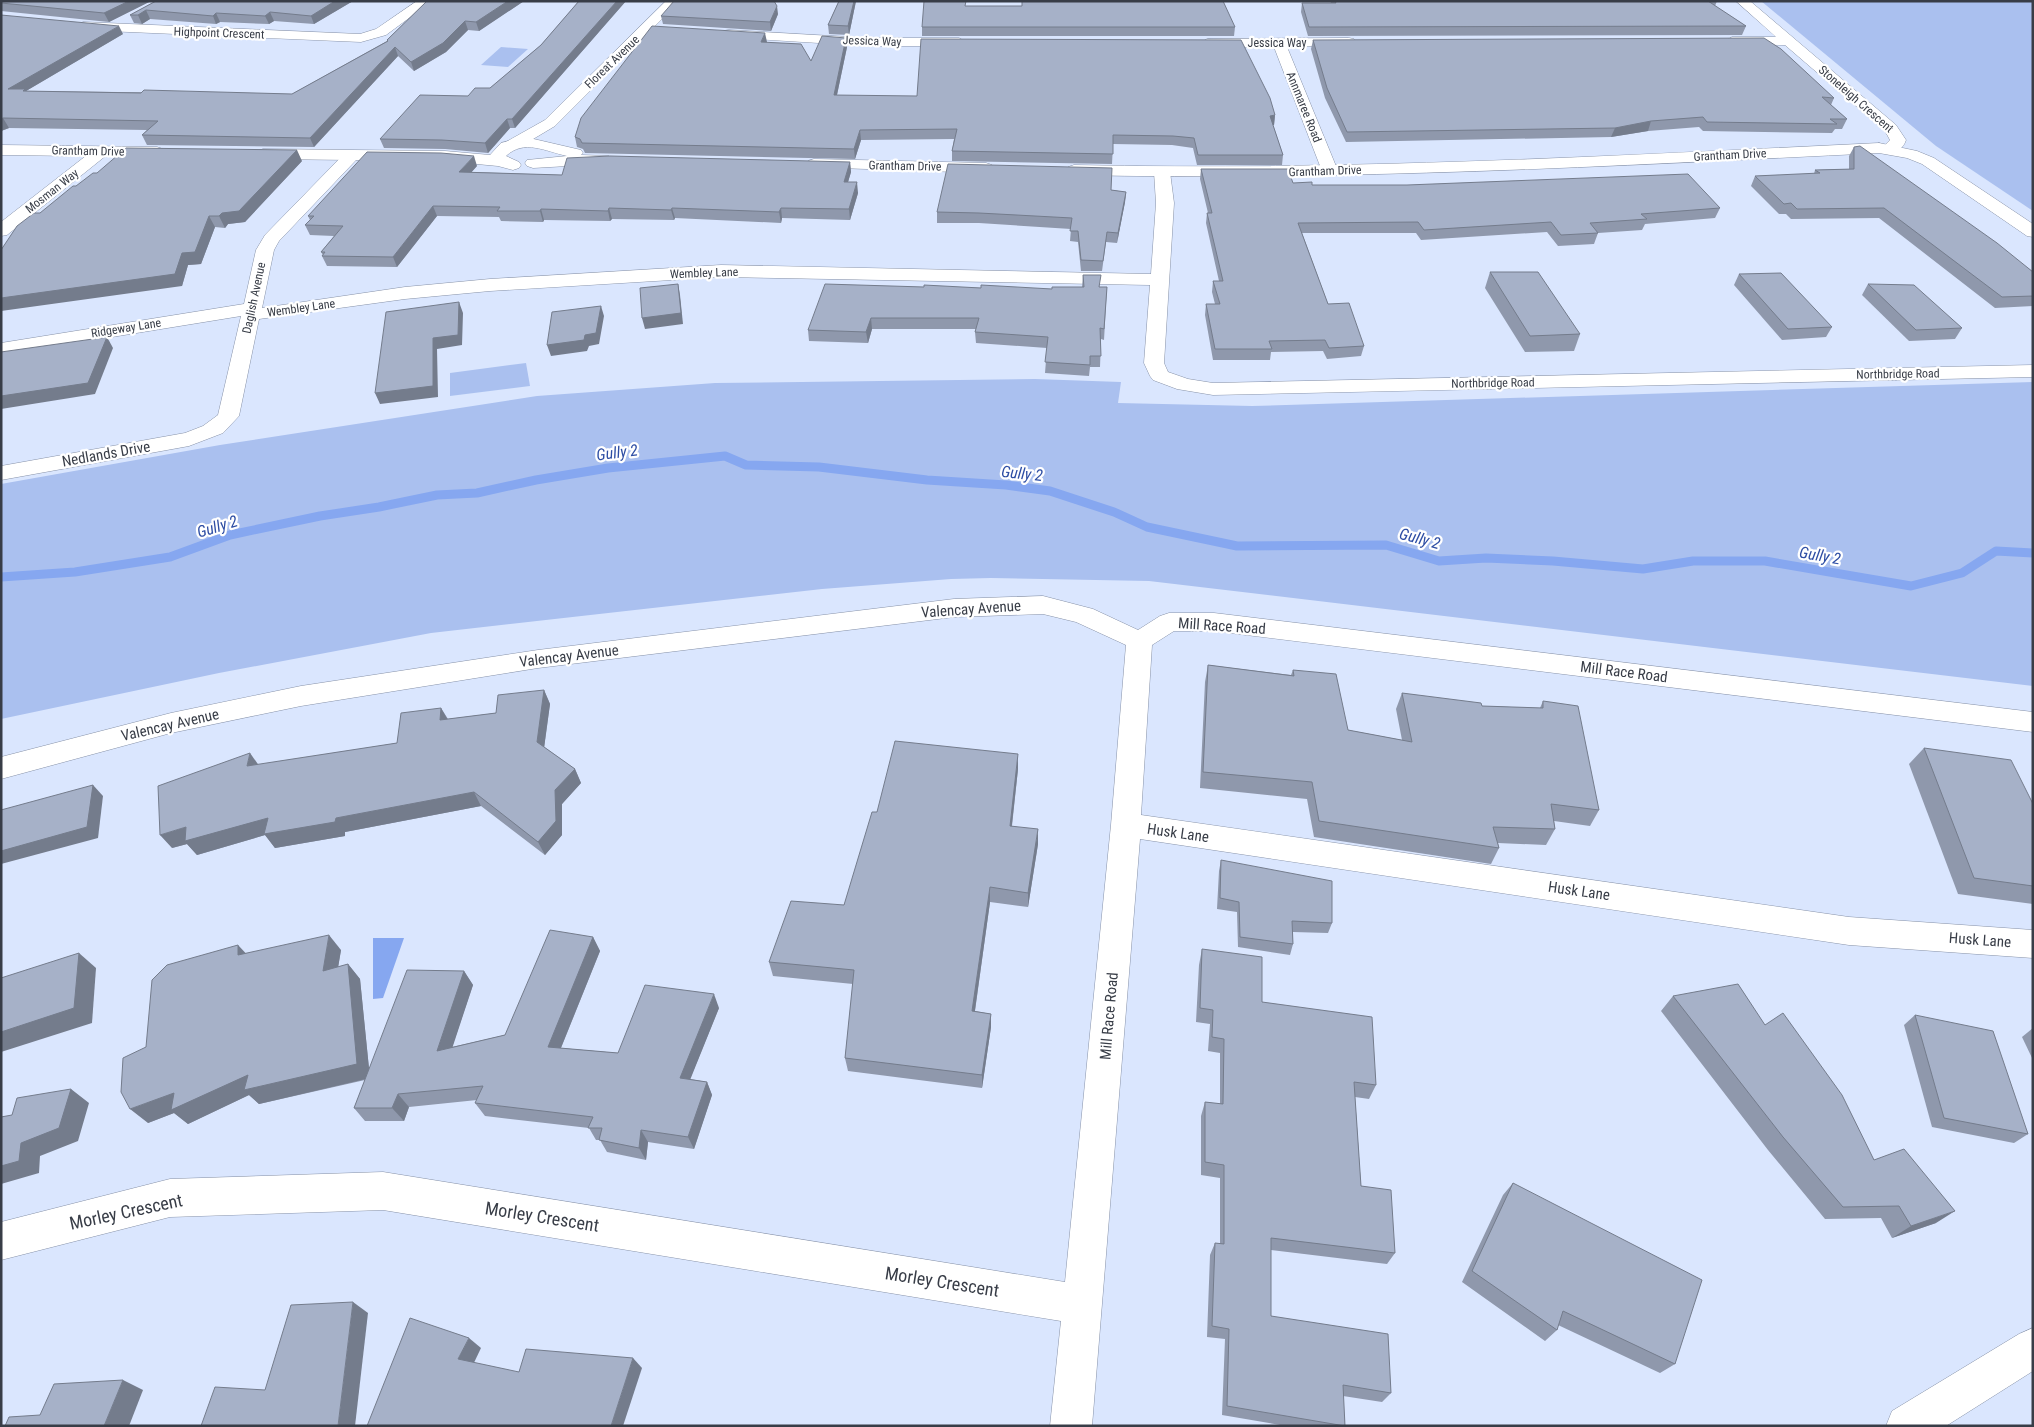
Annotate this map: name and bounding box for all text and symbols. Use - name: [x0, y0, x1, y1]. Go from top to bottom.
- street label: Highpoint Crescent: [173, 24, 265, 42]
- street label: Floreat Avenue: [582, 32, 642, 91]
- street label: Jessica Way: [842, 33, 902, 49]
- street label: Jessica Way: [1248, 36, 1306, 50]
- street label: Stoneleigh Crescent: [1816, 63, 1897, 136]
- street label: Annmaree Road: [1283, 70, 1325, 144]
- street label: Grantham Drive: [51, 143, 125, 159]
- street label: Grantham Drive: [1693, 146, 1767, 164]
- street label: Grantham Drive: [868, 158, 942, 174]
- street label: Grantham Drive: [1288, 163, 1362, 179]
- street label: Mosman Way: [23, 166, 81, 216]
- street label: Daglish Avenue: [240, 261, 268, 335]
- street label: Wembley Lane: [670, 265, 739, 281]
- street label: Wembley Lane: [266, 296, 336, 320]
- street label: Ridgeway Lane: [90, 315, 162, 340]
- street label: Northbridge Road: [1856, 366, 1940, 382]
- street label: Northbridge Road: [1451, 375, 1535, 391]
- street label: Nedlands Drive: [60, 437, 152, 471]
- water label: Gully 2: [595, 440, 639, 464]
- water label: Gully 2: [1000, 462, 1044, 485]
- water label: Gully 2: [194, 511, 240, 542]
- water label: Gully 2: [1397, 524, 1443, 553]
- water label: Gully 2: [1798, 543, 1842, 569]
- street label: Valencay Avenue: [921, 597, 1021, 621]
- street label: Mill Race Road: [1178, 614, 1266, 638]
- street label: Valencay Avenue: [518, 641, 620, 671]
- street label: Mill Race Road: [1579, 658, 1669, 686]
- street label: Valencay Avenue: [119, 705, 221, 745]
- street label: Husk Lane: [1146, 820, 1210, 846]
- street label: Husk Lane: [1547, 878, 1611, 904]
- street label: Husk Lane: [1948, 929, 2012, 951]
- street label: Mill Race Road: [1096, 971, 1122, 1061]
- street label: Morley Crescent: [67, 1189, 184, 1234]
- street label: Morley Crescent: [484, 1197, 601, 1236]
- street label: Morley Crescent: [884, 1262, 1001, 1301]

